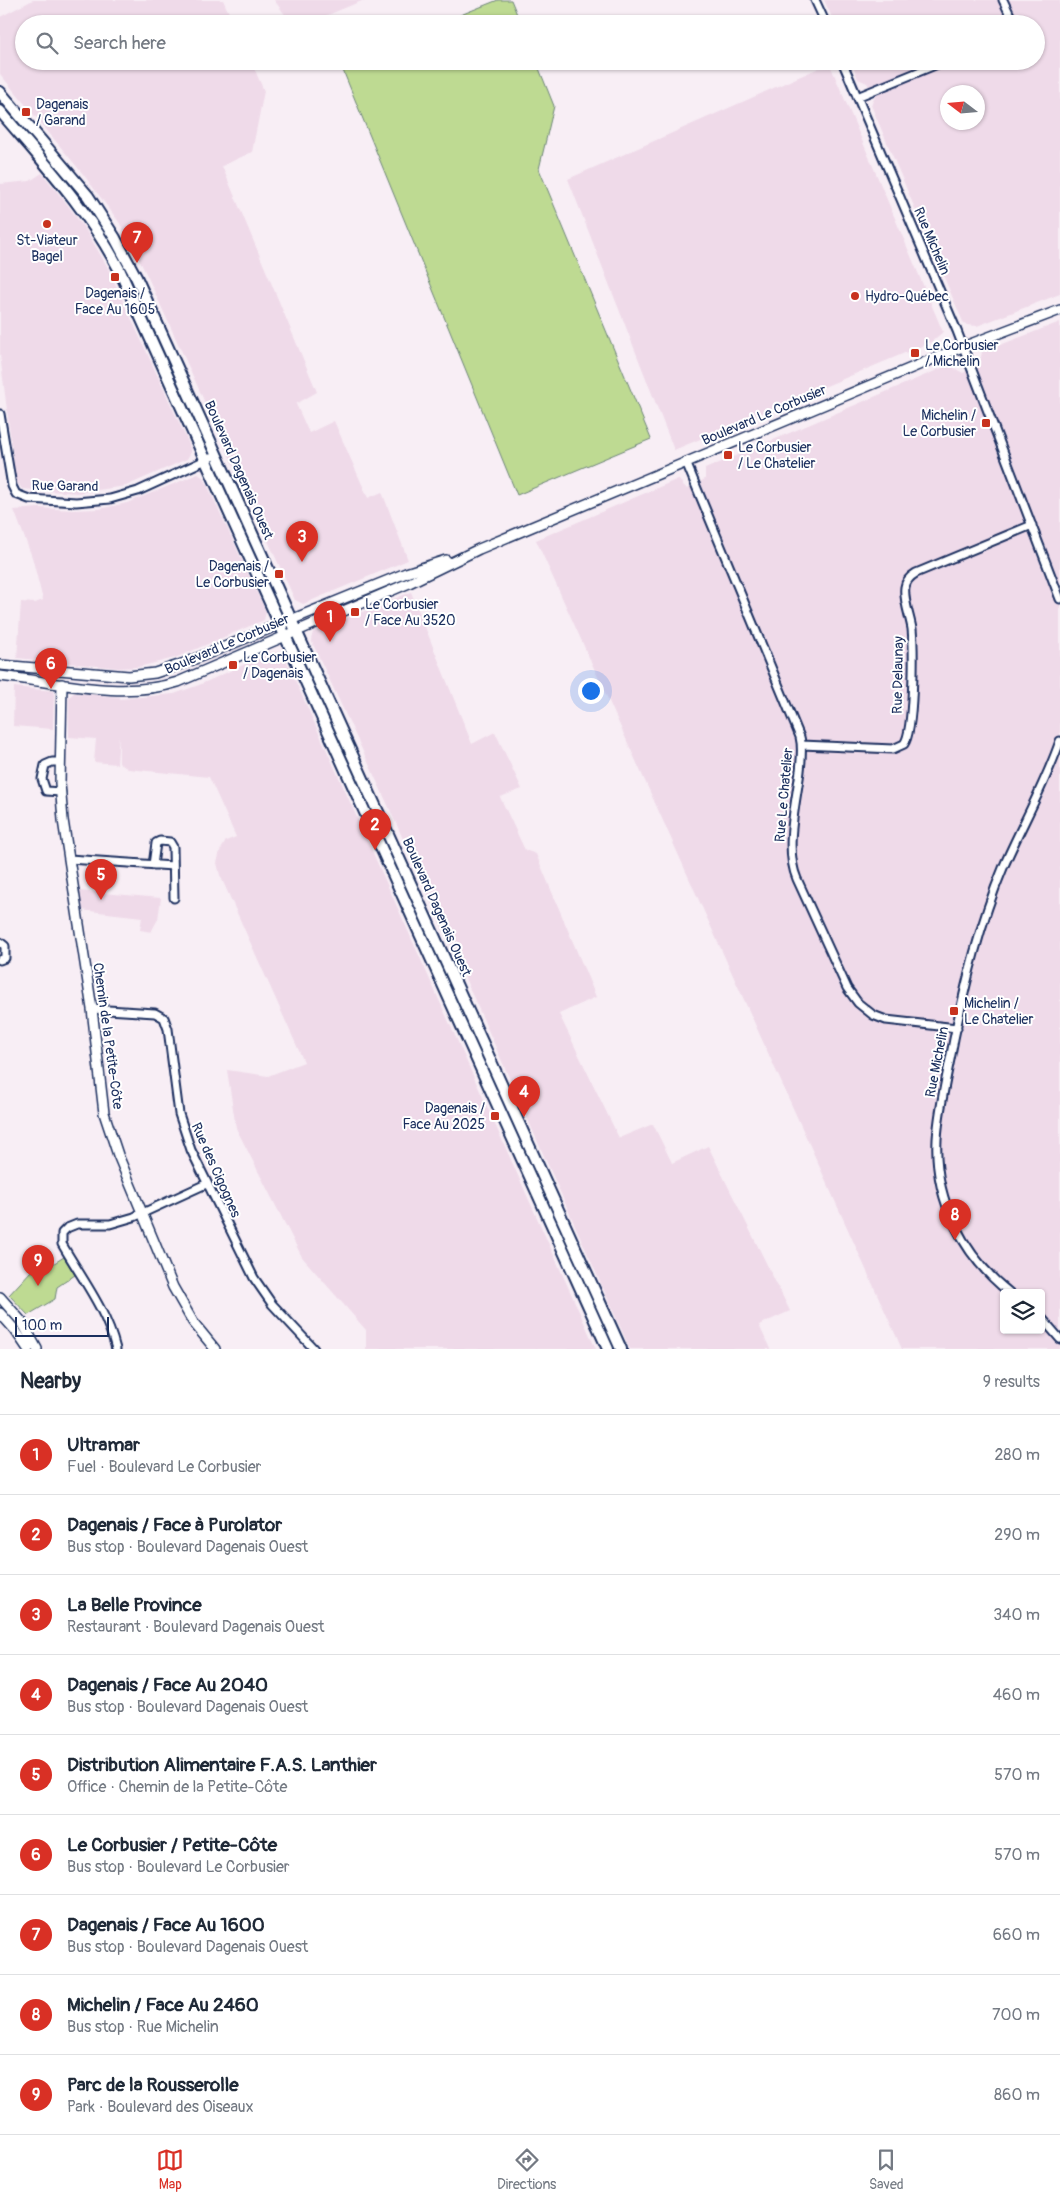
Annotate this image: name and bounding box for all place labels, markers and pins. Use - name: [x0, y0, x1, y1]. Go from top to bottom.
- place label: Dagenais / Garand: [36, 96, 89, 129]
- marker: Dagenais / Garand: [20, 106, 32, 118]
- marker: St-Viateur Bagel: [41, 218, 53, 230]
- pin: 7: [121, 222, 153, 263]
- place label: St-Viateur Bagel: [16, 232, 78, 265]
- marker: Dagenais / Face Au 1605: [109, 271, 121, 283]
- place label: Dagenais / Face Au 1605: [75, 285, 155, 318]
- place label: Hydro-Québec: [865, 288, 949, 305]
- marker: Hydro-Québec: [849, 290, 861, 302]
- place label: Le Corbusier / Michelin: [925, 337, 999, 370]
- marker: Le Corbusier / Michelin: [909, 347, 921, 359]
- place label: Michelin / Le Corbusier: [902, 407, 976, 440]
- marker: Michelin / Le Corbusier: [980, 417, 992, 429]
- place label: Le Corbusier / Le Chatelier: [738, 439, 815, 472]
- marker: Le Corbusier / Le Chatelier: [722, 449, 734, 461]
- pin: 3: [286, 521, 318, 562]
- place label: Dagenais / Le Corbusier: [195, 558, 269, 591]
- marker: Dagenais / Le Corbusier: [273, 568, 285, 580]
- place label: Le Corbusier / Face Au 3520: [365, 596, 456, 629]
- pin: 1: [314, 601, 346, 642]
- marker: Le Corbusier / Face Au 3520: [349, 606, 361, 618]
- pin: 6: [35, 648, 67, 689]
- place label: Le Corbusier / Dagenais: [243, 649, 317, 682]
- marker: Le Corbusier / Dagenais: [227, 659, 239, 671]
- pin: 2: [359, 809, 391, 850]
- pin: 5: [85, 859, 117, 900]
- place label: Michelin / Le Chatelier: [964, 995, 1033, 1028]
- marker: Michelin / Le Chatelier: [948, 1005, 960, 1017]
- pin: 4: [508, 1076, 540, 1117]
- place label: Dagenais / Face Au 2025: [402, 1100, 485, 1133]
- marker: Dagenais / Face Au 2025: [489, 1110, 501, 1122]
- pin: 8: [939, 1199, 971, 1240]
- pin: 9: [22, 1245, 54, 1286]

